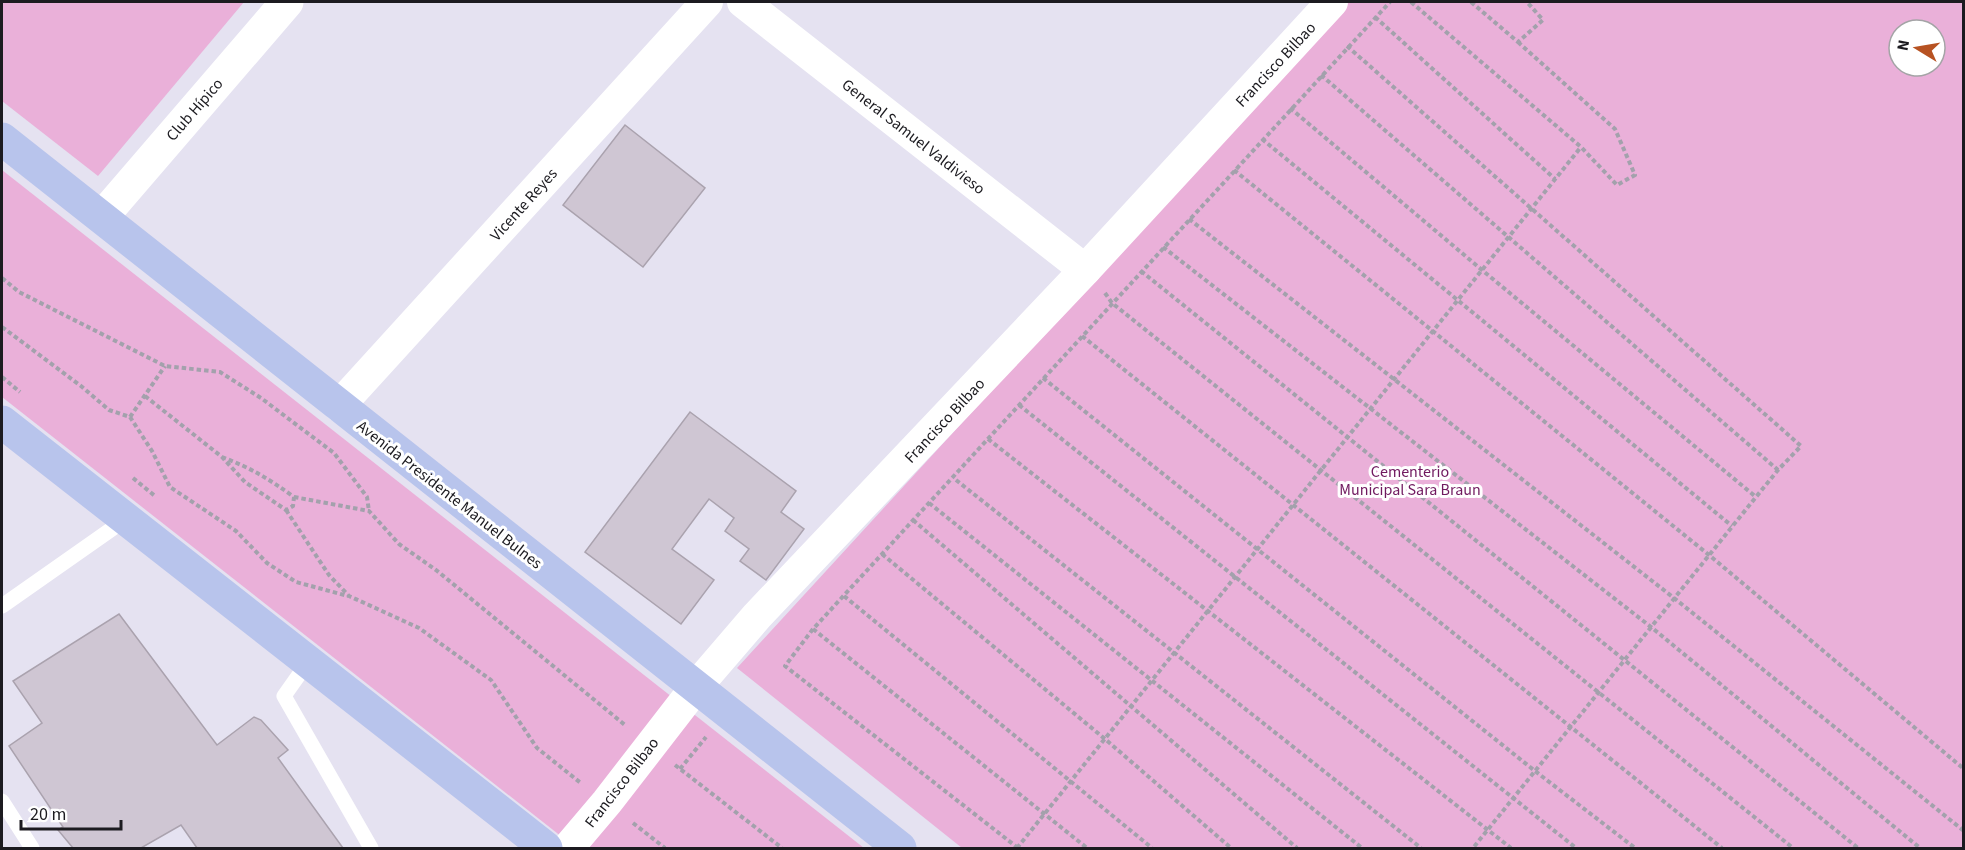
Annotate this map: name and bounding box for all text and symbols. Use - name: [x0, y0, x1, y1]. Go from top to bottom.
- street label: Francisco Bilbao: [1230, 17, 1321, 112]
- north arrow: [1887, 18, 1947, 78]
- text: N: [1891, 38, 1915, 53]
- street label: Club Hípico: [161, 73, 228, 146]
- street label: General Samuel Valdivieso: [837, 74, 990, 200]
- street label: Vicente Reyes: [485, 163, 563, 246]
- street label: Francisco Bilbao: [899, 373, 990, 468]
- street label: Avenida Presidente Manuel Bulnes: [352, 415, 547, 574]
- park label: Cementerio Municipal Sara Braun: [1339, 461, 1481, 501]
- street label: Francisco Bilbao: [580, 733, 664, 832]
- scale bar: [21, 793, 122, 831]
- text: 20 m: [30, 802, 66, 827]

